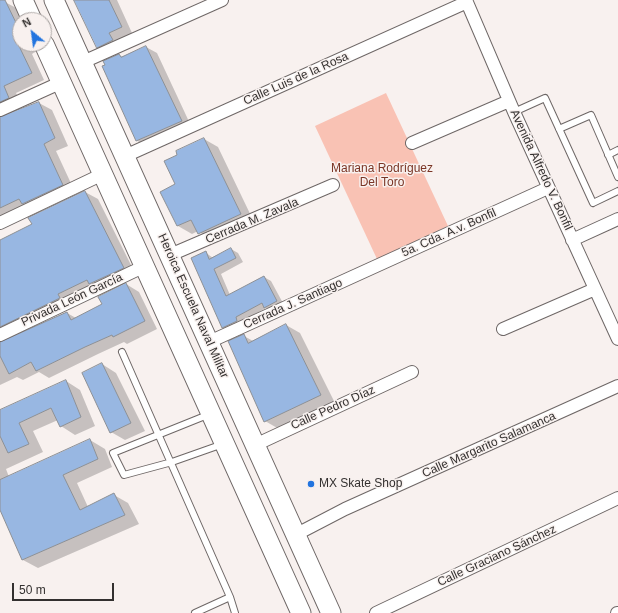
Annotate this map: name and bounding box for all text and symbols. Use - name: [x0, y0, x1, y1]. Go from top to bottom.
- north arrow: [12, 12, 52, 52]
- text: N: [20, 15, 33, 30]
- street label: Calle Luis de la Rosa: [241, 49, 351, 109]
- street label: Avenida Alfredo V. Bonfil: [507, 107, 575, 233]
- park label: Mariana Rodríguez Del Toro: [331, 162, 433, 190]
- street label: Cerrada M. Zavala: [203, 195, 301, 247]
- street label: 5a. Cda. A.v. Bonfil: [400, 206, 498, 260]
- street label: Heroica Escuela Naval Militar: [155, 231, 231, 381]
- street label: Privada León García: [19, 270, 125, 330]
- street label: Cerrada J. Santiago: [241, 276, 345, 332]
- street label: Calle Pedro Díaz: [289, 383, 377, 433]
- street label: Calle Margarito Salamanca: [420, 409, 558, 481]
- place label: MX Skate Shop: [319, 477, 402, 491]
- marker: MX Skate Shop: [306, 479, 316, 489]
- street label: Calle Graciano Sánchez: [435, 522, 559, 590]
- scale bar: [14, 575, 116, 601]
- text: 50 m: [19, 583, 46, 597]

